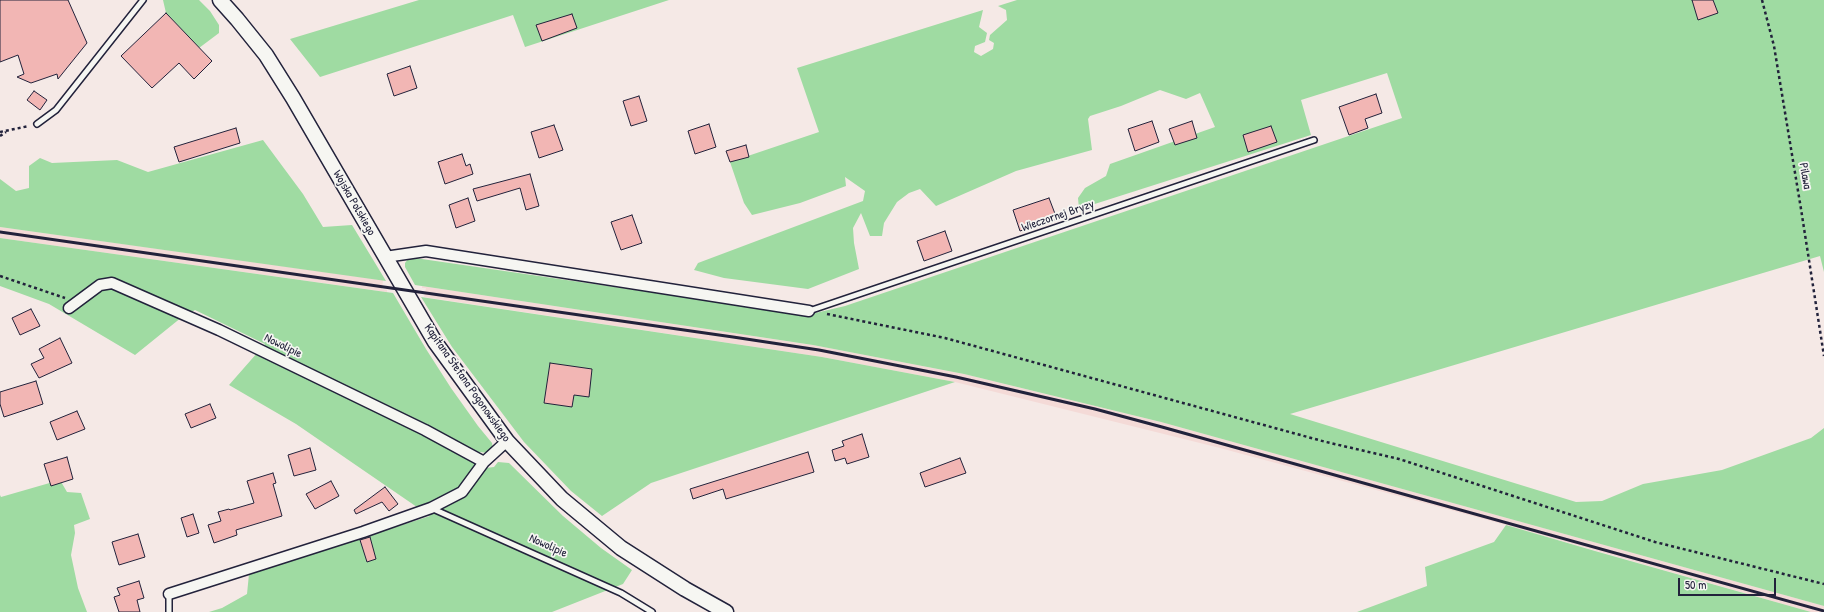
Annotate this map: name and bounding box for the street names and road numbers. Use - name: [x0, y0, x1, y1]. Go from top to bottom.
- street label: Pilawa: [1796, 162, 1814, 190]
- street label: Wojska Polskiego: [329, 168, 379, 238]
- street label: Wieczornej Bryzy: [1020, 197, 1096, 235]
- street label: Kapitana Stefana Pogonowskiego: [421, 321, 513, 445]
- street label: Nowolipie: [262, 331, 304, 361]
- street label: Nowolipie: [527, 531, 569, 561]

